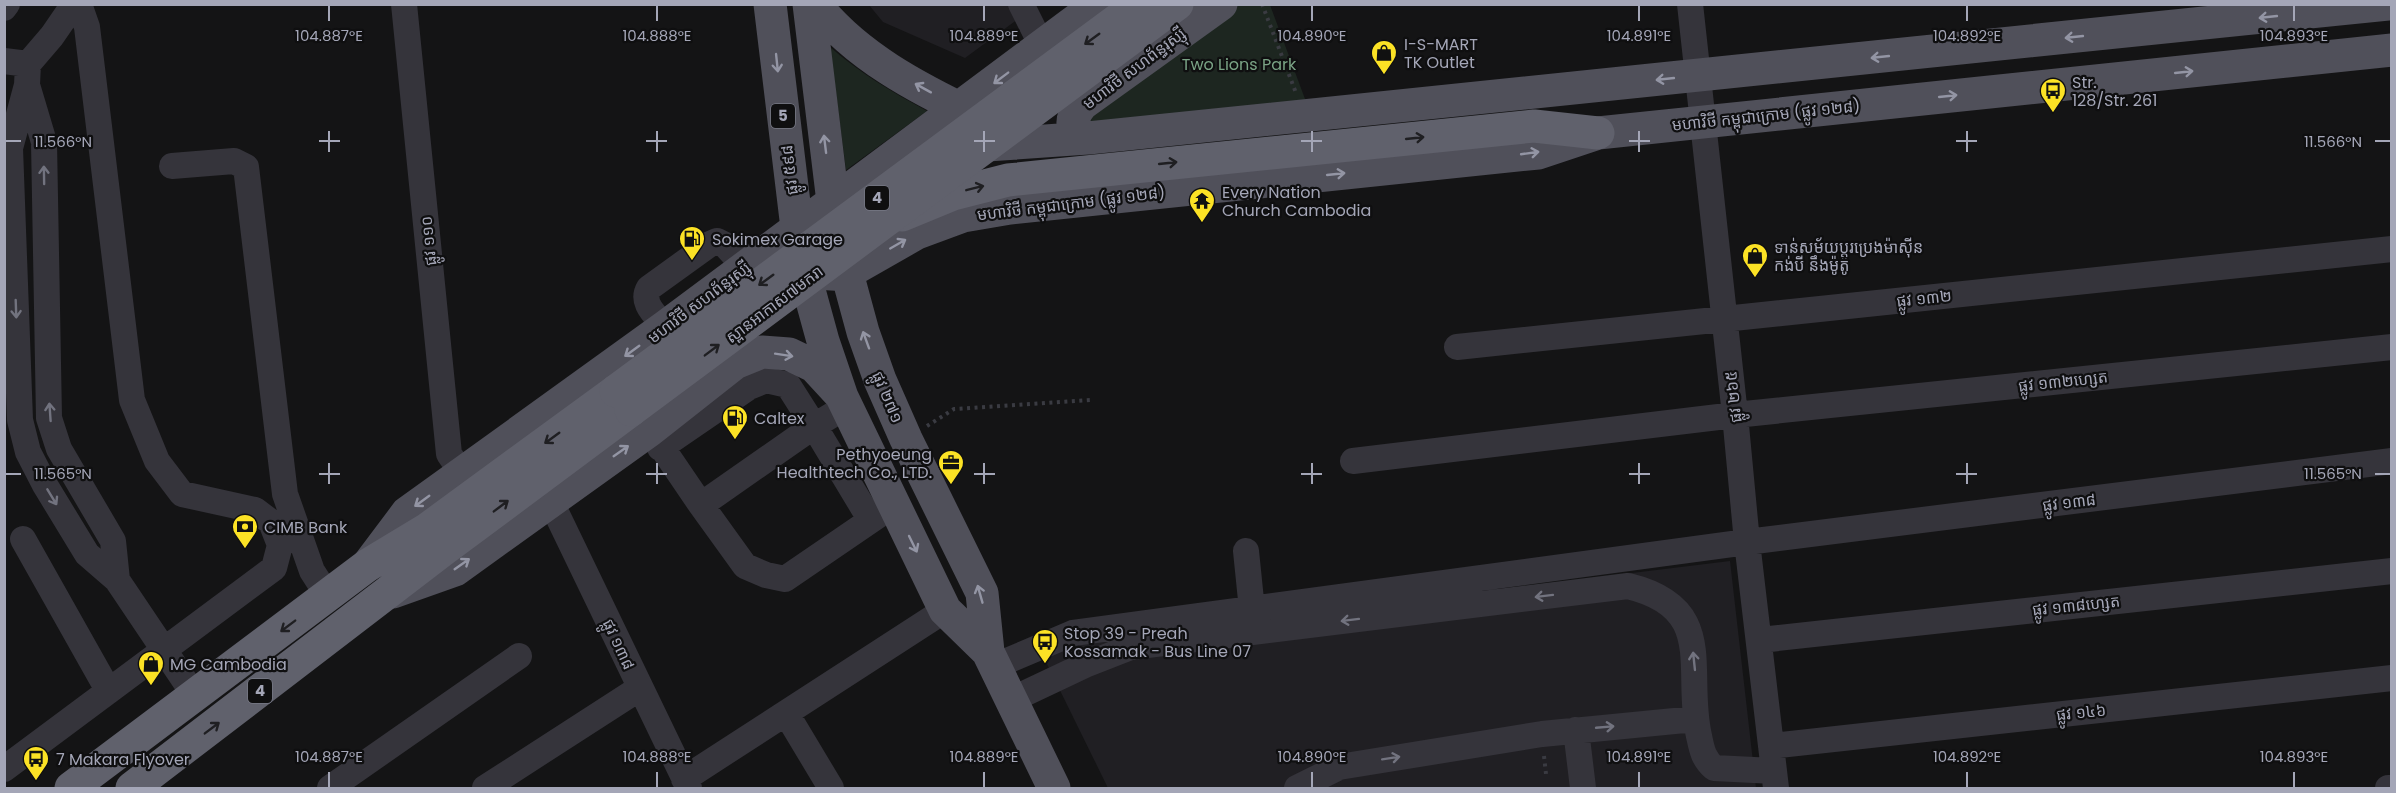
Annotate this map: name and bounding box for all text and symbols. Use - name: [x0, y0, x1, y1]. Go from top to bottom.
- one-way arrow: [2258, 12, 2278, 23]
- street label: មហាវិថី សហព័ន្ធរុស្ស៊ី: [1078, 22, 1193, 117]
- text: 104.887°E: [295, 25, 363, 46]
- text: 104.888°E: [622, 25, 692, 46]
- text: 104.889°E: [949, 25, 1019, 46]
- text: 104.890°E: [1278, 25, 1347, 46]
- text: 104.891°E: [1607, 25, 1671, 46]
- text: 104.892°E: [1933, 25, 2001, 46]
- text: 104.893°E: [2260, 25, 2328, 46]
- one-way arrow: [2064, 32, 2084, 43]
- one-way arrow: [1084, 33, 1100, 46]
- place label: I-S-MART TK Outlet: [1404, 33, 1478, 74]
- shop icon: I-S-MART TK Outlet: [1369, 38, 1399, 76]
- one-way arrow: [772, 52, 783, 72]
- one-way arrow: [1870, 52, 1890, 63]
- park label: Two Lions Park: [1182, 53, 1297, 76]
- one-way arrow: [2173, 66, 2193, 77]
- one-way arrow: [993, 71, 1009, 84]
- place label: Str. 128/Str. 261: [2072, 71, 2157, 112]
- one-way arrow: [1655, 74, 1675, 85]
- bus stop icon: Str. 128/Str. 261: [2038, 76, 2068, 114]
- one-way arrow: [915, 82, 932, 94]
- one-way arrow: [1938, 90, 1958, 101]
- street label: មហាវិថី កម្ពុជាក្រោម (ផ្លូវ ១២៨): [1671, 94, 1862, 141]
- road number: 5: [771, 104, 795, 128]
- text: 11.566°N: [34, 131, 92, 152]
- text: 11.566°N: [2304, 131, 2362, 152]
- one-way arrow: [1405, 132, 1425, 143]
- one-way arrow: [819, 134, 830, 154]
- street label: ផ្លូវ ៥៩៨: [775, 143, 807, 196]
- one-way arrow: [1520, 148, 1540, 159]
- one-way arrow: [1158, 157, 1177, 168]
- one-way arrow: [39, 166, 50, 186]
- one-way arrow: [1326, 168, 1346, 179]
- street label: មហាវិថី កម្ពុជាក្រោម (ផ្លូវ ១២៨): [976, 181, 1167, 230]
- place label: Every Nation Church Cambodia: [1222, 181, 1371, 222]
- one-way arrow: [965, 182, 984, 194]
- road number: 4: [865, 186, 889, 210]
- temple icon: Every Nation Church Cambodia: [1187, 186, 1217, 224]
- street label: ផ្លូវ ១១០: [414, 215, 445, 267]
- fuel station icon: Sokimex Garage: [677, 224, 707, 262]
- place label: Sokimex Garage: [712, 228, 843, 251]
- place label: ទាន់សម័យប្តូរប្រេងម៉ាសុីន កង់បី នឹងម៉ូតូ: [1774, 236, 1923, 277]
- one-way arrow: [889, 237, 906, 249]
- shop icon: ទាន់សម័យប្តូរប្រេងម៉ាសុីន កង់បី នឹងម៉ូតូ: [1740, 241, 1770, 279]
- street label: មហាវិថី សហព័ន្ធរុស្ស៊ី: [643, 256, 758, 351]
- street label: ស្ពានអាកាស៧មករា: [721, 260, 828, 349]
- one-way arrow: [758, 273, 774, 286]
- street label: ផ្លូវ ១៣២: [1895, 284, 1953, 316]
- one-way arrow: [10, 298, 22, 318]
- one-way arrow: [859, 331, 870, 350]
- one-way arrow: [704, 344, 720, 357]
- one-way arrow: [625, 345, 641, 357]
- one-way arrow: [773, 349, 793, 360]
- street label: ផ្លូវ ១៣២ហ្សេត: [2017, 365, 2109, 400]
- street label: ផ្លូវ ២៧១: [864, 368, 909, 428]
- street label: ផ្លូវ ២៦៥: [1719, 370, 1750, 424]
- one-way arrow: [44, 403, 55, 423]
- fuel station icon: Caltex: [720, 403, 750, 441]
- place label: Caltex: [754, 407, 805, 430]
- one-way arrow: [544, 432, 560, 444]
- place label: Pethyoeung Healthtech Co., LTD.: [777, 443, 932, 484]
- one-way arrow: [612, 445, 628, 457]
- office icon: Pethyoeung Healthtech Co., LTD.: [936, 448, 966, 486]
- text: 11.565°N: [34, 463, 92, 484]
- text: 11.565°N: [2304, 463, 2362, 484]
- one-way arrow: [46, 488, 58, 505]
- street label: ផ្លូវ ១៣៨: [2041, 488, 2097, 520]
- one-way arrow: [415, 495, 431, 508]
- one-way arrow: [493, 500, 509, 512]
- bank icon: CIMB Bank: [230, 512, 260, 550]
- place label: CIMB Bank: [264, 516, 348, 539]
- one-way arrow: [907, 535, 919, 553]
- one-way arrow: [454, 558, 470, 570]
- one-way arrow: [974, 585, 985, 604]
- street label: ផ្លូវ ១៣៨ហ្សេត: [2031, 589, 2121, 624]
- one-way arrow: [1534, 591, 1554, 602]
- street label: ផ្លូវ ១៣៨: [594, 615, 640, 675]
- one-way arrow: [1341, 615, 1361, 626]
- one-way arrow: [280, 620, 296, 632]
- place label: Stop 39 - Preah Kossamak - Bus Line 07: [1064, 622, 1251, 663]
- bus stop icon: Stop 39 - Preah Kossamak - Bus Line 07: [1030, 627, 1060, 665]
- shop icon: MG Cambodia: [136, 649, 166, 687]
- one-way arrow: [1688, 652, 1699, 671]
- place label: MG Cambodia: [170, 653, 287, 676]
- road number: 4: [248, 679, 272, 703]
- street label: ផ្លូវ ១៤៦: [2055, 698, 2107, 729]
- one-way arrow: [204, 721, 220, 734]
- one-way arrow: [1595, 721, 1614, 732]
- bus stop icon: 7 Makara Flyover: [21, 744, 51, 782]
- text: 104.887°E: [295, 746, 363, 767]
- text: 104.888°E: [622, 746, 692, 767]
- text: 104.889°E: [949, 746, 1019, 767]
- text: 104.890°E: [1278, 746, 1347, 767]
- text: 104.891°E: [1607, 746, 1671, 767]
- text: 104.892°E: [1933, 746, 2001, 767]
- text: 104.893°E: [2260, 746, 2328, 767]
- place label: 7 Makara Flyover: [56, 748, 190, 771]
- one-way arrow: [1381, 753, 1401, 764]

